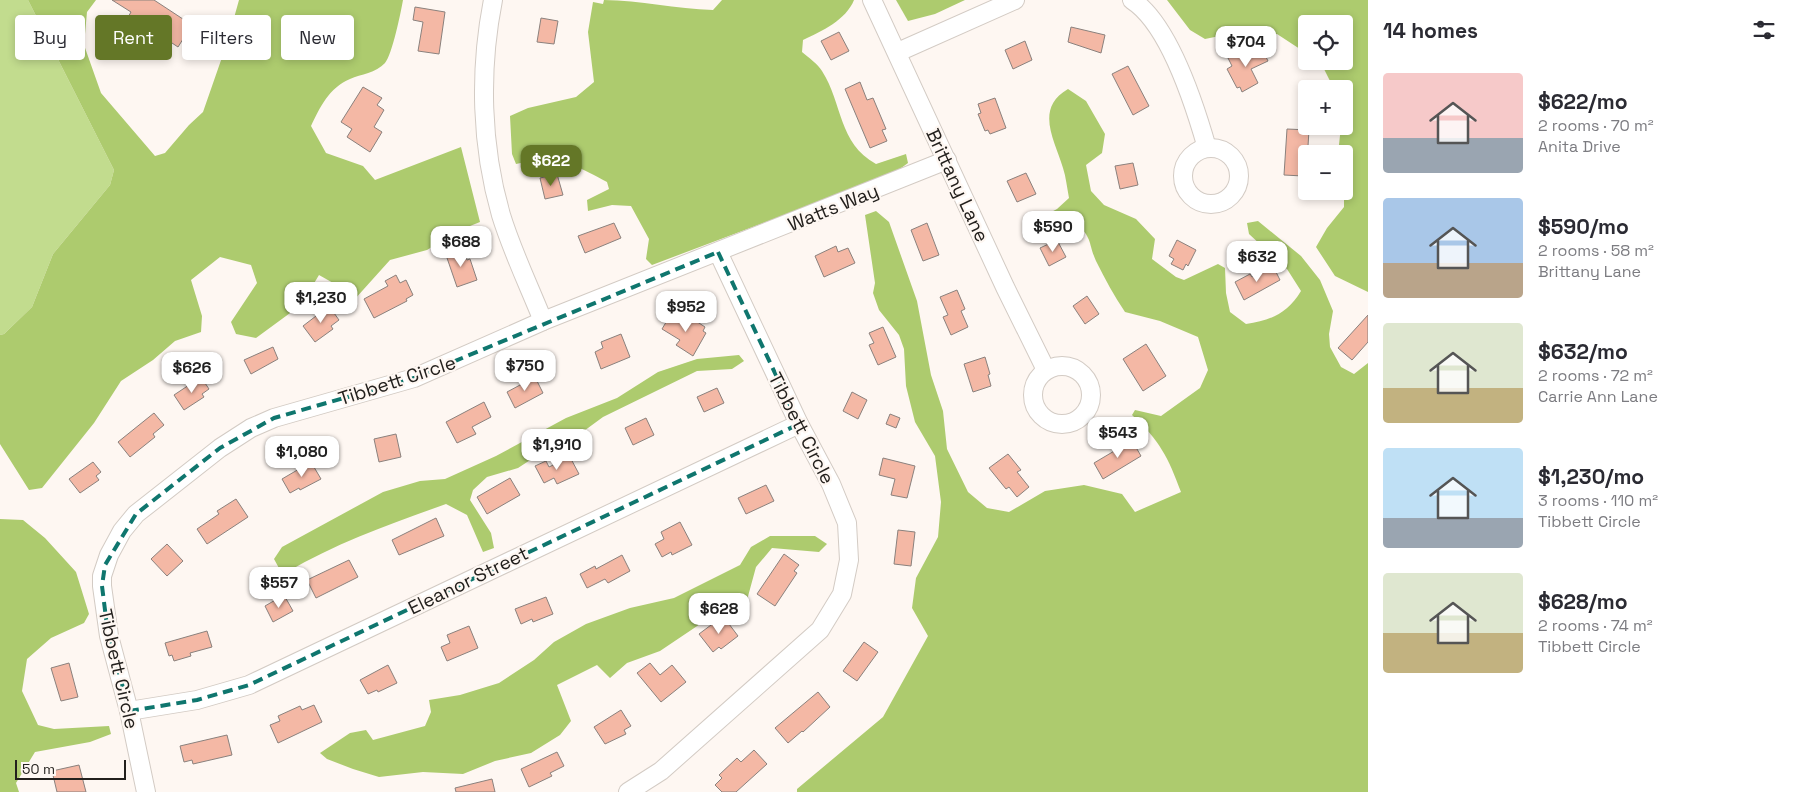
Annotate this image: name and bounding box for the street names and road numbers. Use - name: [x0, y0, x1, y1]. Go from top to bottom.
- street label: Brittany Lane: [920, 124, 995, 246]
- street label: Watts Way: [784, 178, 882, 237]
- street label: Tibbett Circle: [335, 350, 459, 411]
- street label: Tibbett Circle: [763, 368, 840, 488]
- street label: Eleanor Street: [404, 540, 533, 620]
- street label: Tibbett Circle: [93, 607, 144, 731]

